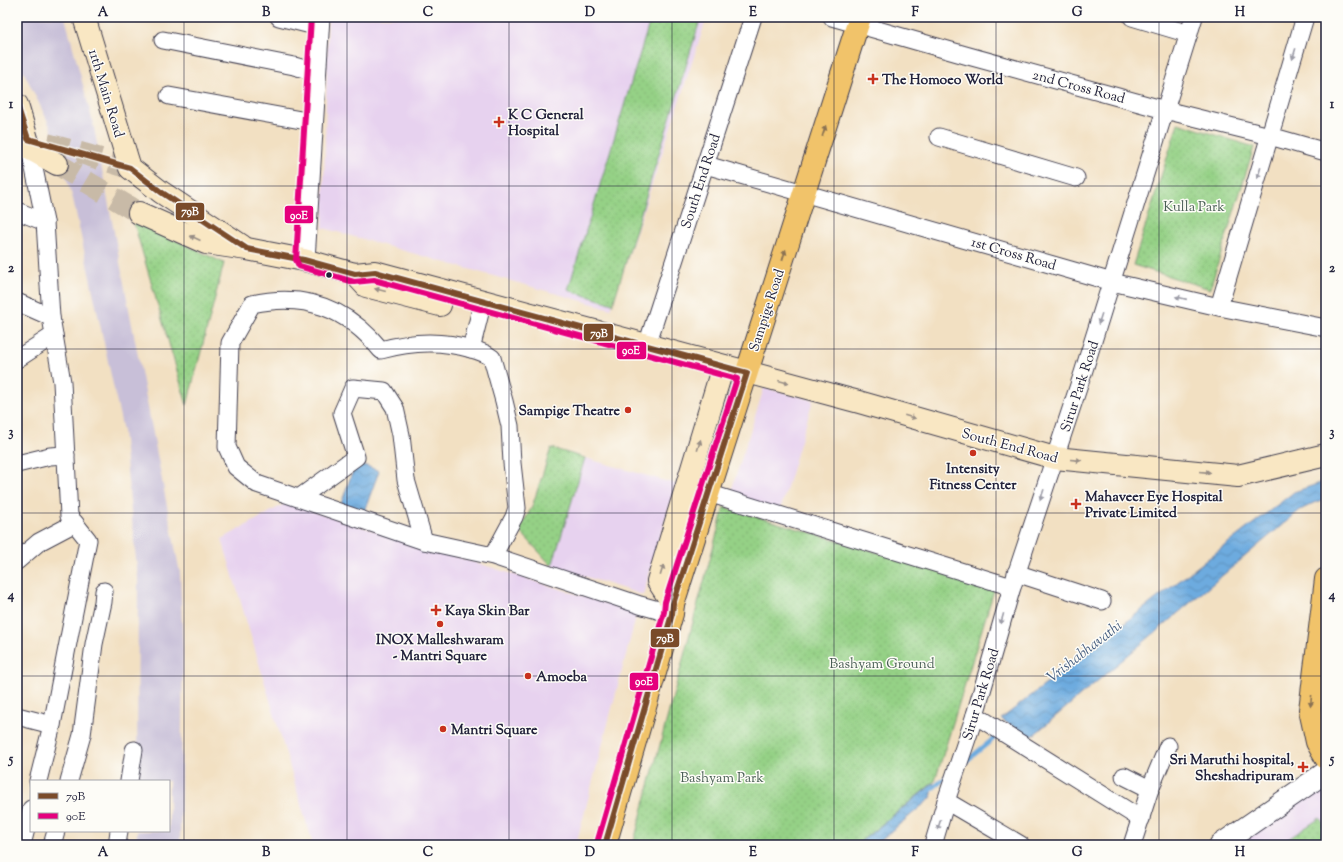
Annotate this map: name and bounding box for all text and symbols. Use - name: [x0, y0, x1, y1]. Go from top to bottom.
- text: A: [98, 4, 109, 22]
- text: B: [262, 4, 271, 22]
- text: C: [423, 4, 433, 22]
- text: D: [585, 4, 595, 22]
- text: E: [749, 4, 757, 22]
- text: F: [911, 4, 919, 22]
- text: G: [1072, 4, 1083, 22]
- text: H: [1235, 4, 1246, 22]
- street label: 11th Main Road: [82, 47, 128, 140]
- one-way arrow: [1291, 49, 1297, 61]
- street label: 2nd Cross Road: [1030, 66, 1127, 110]
- place label: The Homoeo World: [882, 71, 1003, 91]
- marker: The Homoeo World: [867, 73, 879, 85]
- text: 1: [9, 96, 14, 114]
- text: 1: [1330, 96, 1335, 114]
- place label: K C General Hospital: [508, 106, 584, 142]
- marker: K C General Hospital: [493, 116, 505, 128]
- one-way arrow: [821, 125, 827, 137]
- street label: South End Road: [677, 131, 727, 232]
- one-way arrow: [1256, 167, 1262, 179]
- park label: Kulla Park: [1163, 198, 1225, 218]
- line badge: 79B: [175, 202, 205, 221]
- text: 79B: [181, 204, 199, 220]
- line badge: 90E: [284, 205, 314, 224]
- text: 90E: [290, 208, 308, 224]
- street label: 1st Cross Road: [969, 233, 1058, 277]
- one-way arrow: [190, 235, 201, 241]
- one-way arrow: [781, 249, 787, 261]
- text: 2: [8, 260, 15, 278]
- text: 2: [1329, 260, 1336, 278]
- street label: Sampige Road: [745, 267, 791, 354]
- unlabelled marker: [324, 270, 334, 280]
- one-way arrow: [374, 286, 386, 292]
- one-way arrow: [1175, 294, 1187, 300]
- one-way arrow: [1097, 313, 1103, 325]
- line badge: 79B: [583, 323, 614, 342]
- text: 79B: [590, 326, 608, 342]
- street label: Sirur Park Road: [1057, 338, 1105, 435]
- line badge: 90E: [616, 341, 647, 360]
- text: 90E: [622, 343, 640, 359]
- one-way arrow: [778, 380, 791, 386]
- place label: Sampige Theatre: [519, 402, 620, 422]
- marker: Sampige Theatre: [623, 405, 633, 415]
- one-way arrow: [904, 414, 916, 420]
- text: 3: [8, 424, 14, 442]
- street label: South End Road: [959, 424, 1060, 469]
- text: 3: [1329, 424, 1335, 442]
- one-way arrow: [696, 439, 702, 451]
- marker: Intensity Fitness Center: [968, 448, 978, 458]
- one-way arrow: [1070, 457, 1082, 464]
- place label: Intensity Fitness Center: [930, 460, 1017, 496]
- one-way arrow: [1199, 469, 1211, 476]
- place label: Mahaveer Eye Hospital Private Limited: [1085, 488, 1223, 524]
- one-way arrow: [1039, 490, 1045, 502]
- marker: Mahaveer Eye Hospital Private Limited: [1070, 498, 1082, 510]
- one-way arrow: [659, 563, 665, 575]
- text: 4: [7, 587, 15, 605]
- text: 4: [1328, 587, 1336, 605]
- place label: Kaya Skin Bar: [445, 602, 530, 622]
- marker: Kaya Skin Bar: [430, 604, 442, 616]
- one-way arrow: [999, 613, 1005, 625]
- water label: Vrishabhavathi: [1043, 616, 1127, 688]
- marker: INOX Malleshwaram - Mantri Square: [435, 619, 445, 629]
- line badge: 79B: [650, 628, 680, 648]
- place label: INOX Malleshwaram - Mantri Square: [376, 631, 504, 667]
- text: 79B: [656, 631, 674, 647]
- street label: Sirur Park Road: [958, 646, 1005, 743]
- park label: Bashyam Ground: [829, 655, 935, 675]
- place label: Amoeba: [536, 668, 588, 688]
- marker: Amoeba: [523, 671, 533, 681]
- line badge: 90E: [629, 672, 659, 691]
- text: 90E: [635, 674, 653, 690]
- one-way arrow: [1307, 695, 1314, 707]
- place label: Mantri Square: [451, 721, 538, 741]
- marker: Mantri Square: [438, 724, 448, 734]
- text: 5: [8, 751, 14, 769]
- place label: Sri Maruthi hospital, Sheshadripuram: [1169, 751, 1295, 787]
- text: 5: [1329, 751, 1335, 769]
- marker: Sri Maruthi hospital, Sheshadripuram: [1297, 761, 1309, 773]
- park label: Bashyam Park: [680, 769, 764, 789]
- legend: [30, 780, 170, 832]
- text: 79B: [66, 788, 86, 806]
- text: 90E: [66, 808, 86, 826]
- one-way arrow: [936, 819, 942, 831]
- text: A: [98, 844, 109, 862]
- text: B: [262, 844, 271, 862]
- text: C: [423, 844, 433, 862]
- text: D: [585, 844, 595, 862]
- text: E: [749, 844, 757, 862]
- text: F: [911, 844, 919, 862]
- text: G: [1072, 844, 1083, 862]
- text: H: [1235, 844, 1246, 862]

